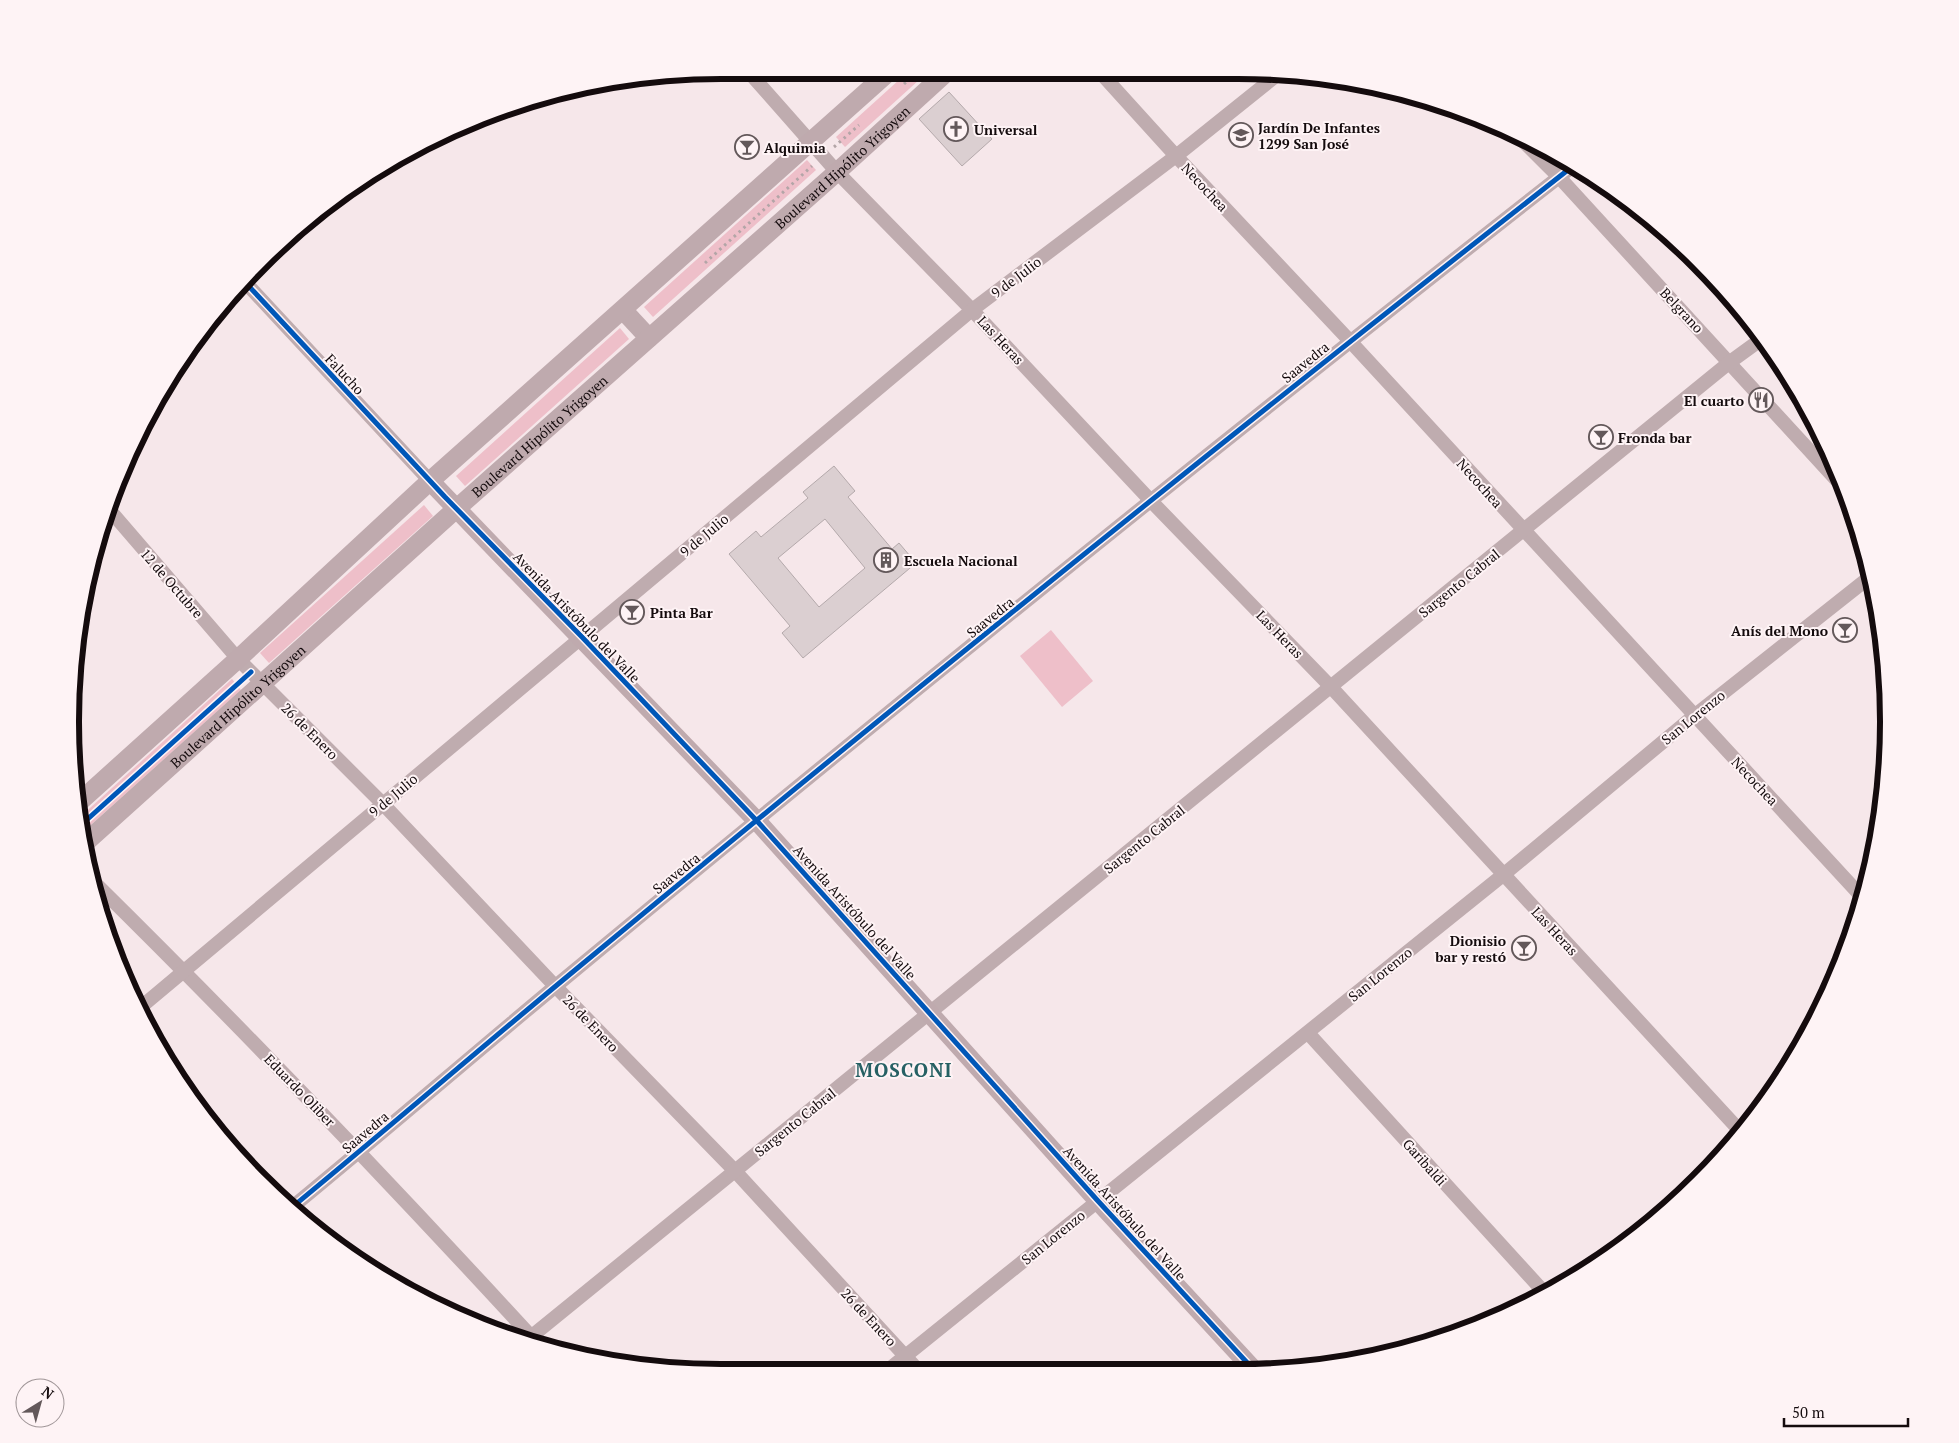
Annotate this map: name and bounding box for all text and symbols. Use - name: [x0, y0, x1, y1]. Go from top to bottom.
- street label: Boulevard Hipólito Yrigoyen: [770, 101, 914, 233]
- church icon: Universal: [943, 116, 969, 142]
- place label: Jardín De Infantes 1299 San José: [1258, 118, 1380, 153]
- place label: Universal: [974, 120, 1038, 139]
- school or university icon: Jardín De Infantes 1299 San José: [1228, 122, 1254, 148]
- bar icon: Alquimia: [734, 134, 760, 160]
- place label: Alquimia: [764, 138, 826, 157]
- street label: Necochea: [1178, 159, 1232, 215]
- street label: 9 de Julio: [987, 252, 1045, 302]
- street label: Belgrano: [1656, 283, 1708, 337]
- street label: Las Heras: [974, 312, 1028, 368]
- street label: Saavedra: [1277, 337, 1333, 387]
- street label: Falucho: [321, 349, 369, 399]
- street label: Boulevard Hipólito Yrigoyen: [467, 370, 612, 501]
- restaurant icon: El cuarto: [1748, 387, 1774, 413]
- place label: El cuarto: [1684, 391, 1744, 410]
- bar icon: Fronda bar: [1588, 424, 1614, 450]
- place label: Fronda bar: [1618, 428, 1691, 447]
- street label: Necochea: [1453, 454, 1507, 512]
- street label: 9 de Julio: [676, 509, 733, 561]
- street label: 12 de Octubre: [136, 544, 208, 622]
- street label: Sargento Cabral: [1414, 544, 1504, 622]
- street label: Avenida Aristóbulo del Valle: [509, 547, 645, 687]
- building icon: Escuela Nacional: [873, 547, 899, 573]
- place label: Escuela Nacional: [904, 551, 1018, 570]
- street label: Saavedra: [962, 592, 1018, 642]
- bar icon: Pinta Bar: [619, 599, 645, 625]
- place label: Pinta Bar: [650, 603, 713, 622]
- street label: Las Heras: [1252, 606, 1308, 662]
- bar icon: Anís del Mono: [1832, 617, 1858, 643]
- place label: Anís del Mono: [1731, 621, 1828, 640]
- street label: Boulevard Hipólito Yrigoyen: [166, 640, 309, 772]
- street label: San Lorenzo: [1657, 685, 1729, 749]
- street label: 26 de Enero: [277, 698, 343, 764]
- street label: Necochea: [1728, 753, 1782, 809]
- street label: 9 de Julio: [365, 769, 422, 821]
- street label: Sargento Cabral: [1099, 800, 1189, 878]
- street label: Avenida Aristóbulo del Valle: [789, 841, 921, 983]
- street label: Saavedra: [648, 848, 704, 898]
- street label: Las Heras: [1528, 903, 1582, 959]
- place label: Dionisio bar y restó: [1434, 931, 1506, 966]
- bar icon: Dionisio bar y restó: [1511, 935, 1537, 961]
- street label: San Lorenzo: [1344, 942, 1416, 1006]
- street label: 26 de Enero: [559, 990, 623, 1056]
- street label: Eduardo Oliber: [260, 1050, 340, 1131]
- district label: MOSCONI: [855, 1057, 953, 1082]
- street label: Sargento Cabral: [750, 1083, 840, 1161]
- street label: Saavedra: [338, 1107, 392, 1157]
- street label: Garibaldi: [1399, 1134, 1451, 1190]
- street label: Avenida Aristóbulo del Valle: [1059, 1142, 1191, 1284]
- street label: San Lorenzo: [1017, 1205, 1089, 1269]
- street label: 26 de Enero: [837, 1284, 901, 1350]
- north arrow: [15, 1378, 65, 1428]
- text: N: [38, 1381, 58, 1403]
- scale bar: [1784, 1396, 1908, 1428]
- text: 50 m: [1792, 1402, 1825, 1422]

